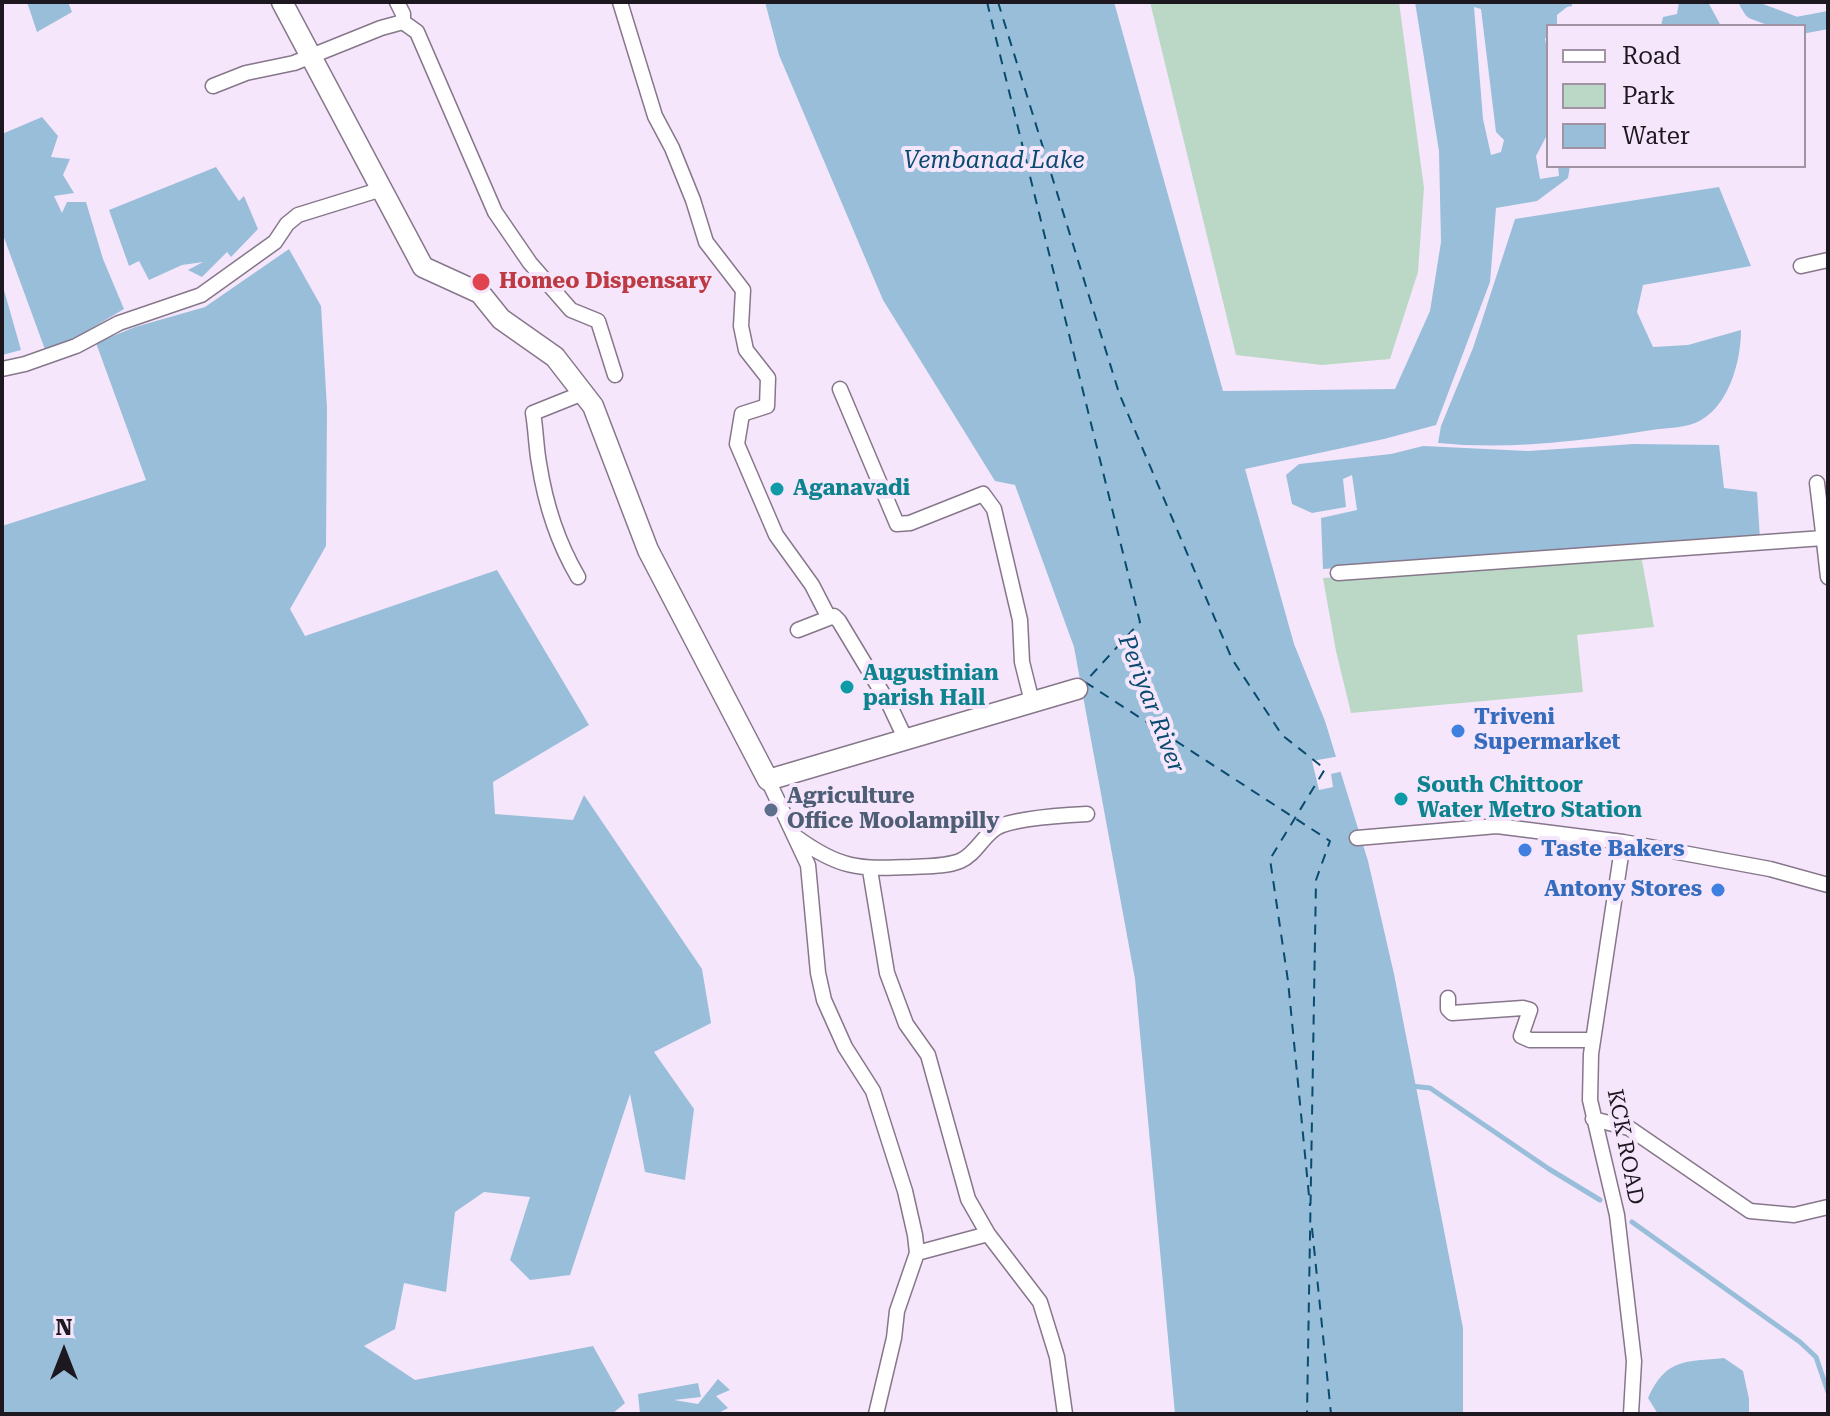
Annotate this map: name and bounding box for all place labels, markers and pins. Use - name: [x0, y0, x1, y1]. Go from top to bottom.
- place label: Homeo Dispensary: [499, 269, 712, 295]
- marker: Homeo Dispensary: [470, 271, 492, 293]
- place label: Aganavadi: [793, 476, 910, 502]
- marker: Aganavadi: [768, 480, 786, 498]
- place label: Augustinian parish Hall: [863, 661, 999, 712]
- marker: Augustinian parish Hall: [838, 678, 856, 696]
- place label: Triveni Supermarket: [1474, 705, 1620, 756]
- marker: Triveni Supermarket: [1449, 722, 1467, 740]
- place label: South Chittoor Water Metro Station: [1417, 773, 1642, 824]
- place label: Agriculture Office Moolampilly: [787, 784, 1000, 836]
- marker: South Chittoor Water Metro Station: [1392, 790, 1410, 808]
- marker: Agriculture Office Moolampilly: [762, 801, 780, 819]
- place label: Taste Bakers: [1541, 837, 1685, 863]
- marker: Taste Bakers: [1516, 841, 1534, 859]
- place label: Antony Stores: [1544, 877, 1702, 903]
- marker: Antony Stores: [1709, 881, 1727, 899]

